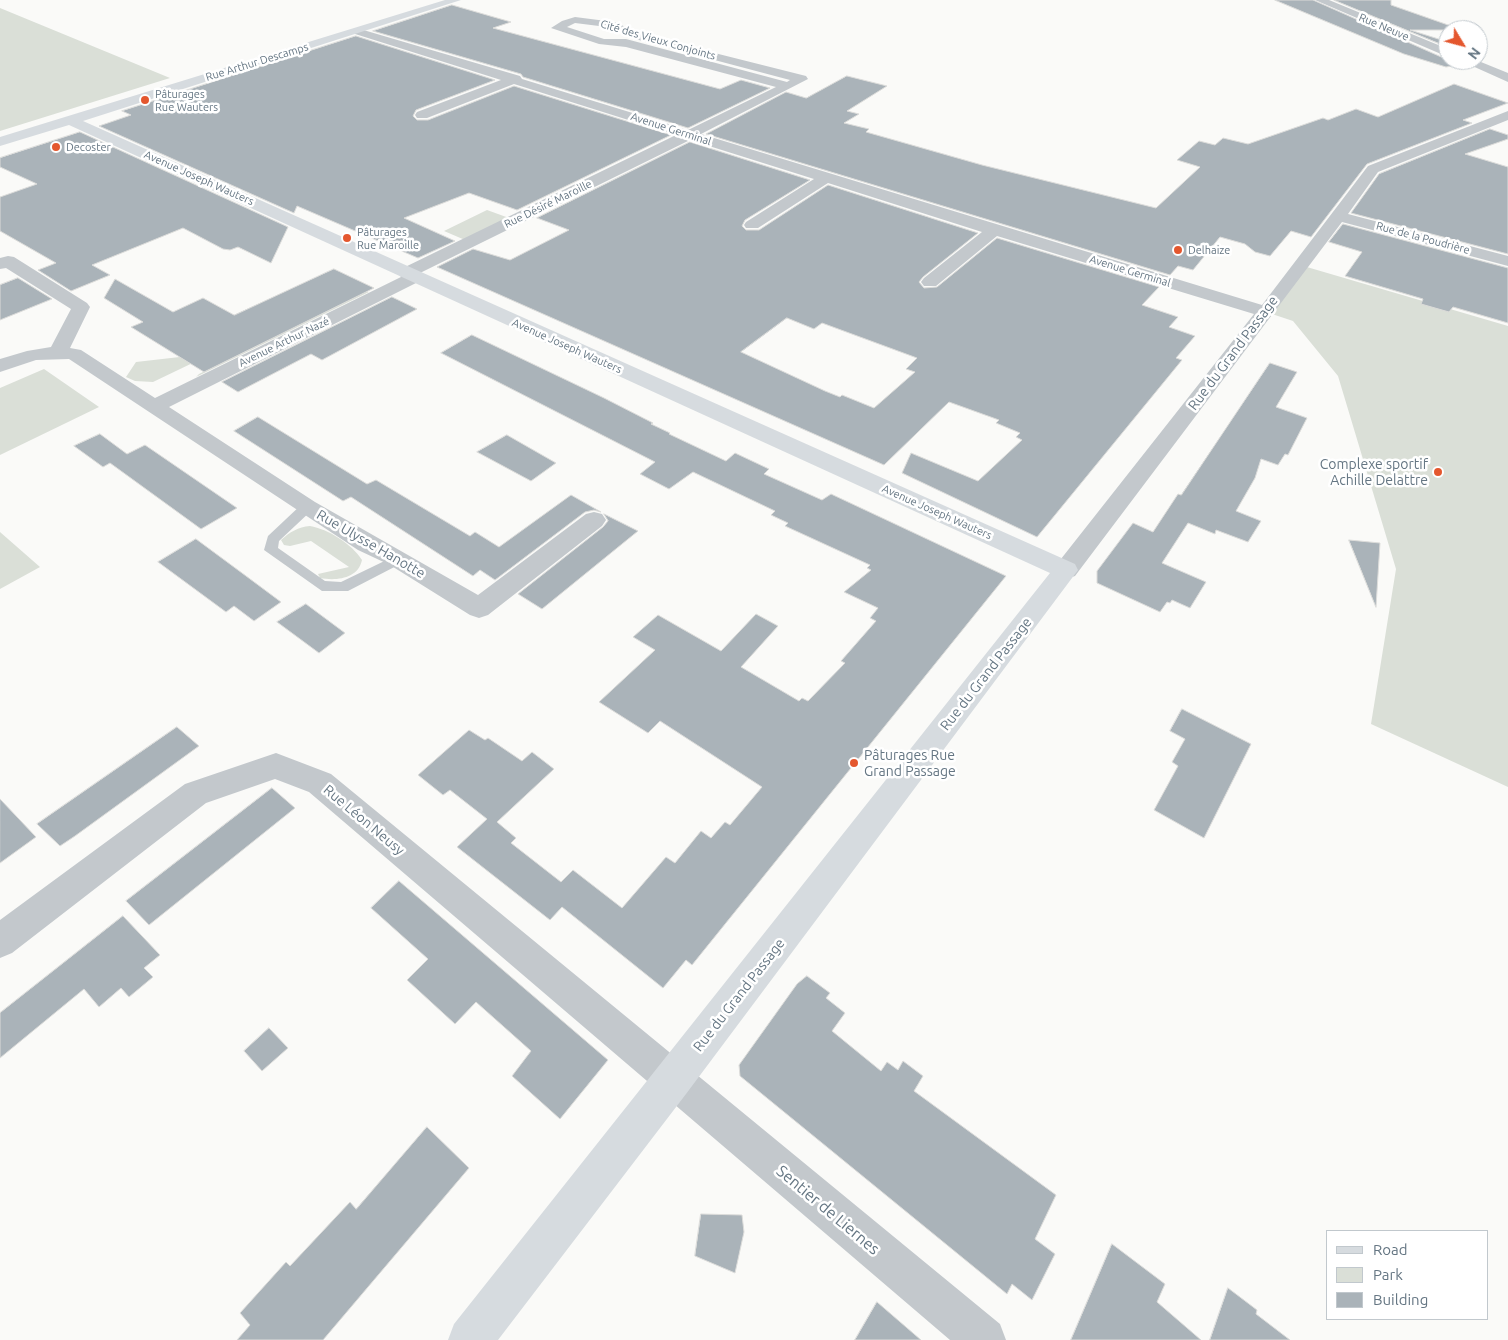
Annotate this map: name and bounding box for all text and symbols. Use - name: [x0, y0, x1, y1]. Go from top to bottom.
- street label: Rue Neuve: [1357, 11, 1411, 43]
- street label: Cité des Vieux Conjoints: [599, 17, 717, 63]
- north arrow: [1438, 20, 1488, 70]
- street label: Rue Arthur Descamps: [204, 40, 310, 84]
- text: N: [1465, 44, 1484, 62]
- place label: Pâturages Rue Wauters: [155, 87, 218, 113]
- marker: Pâturages Rue Wauters: [139, 94, 151, 106]
- street label: Avenue Germinal: [629, 110, 713, 148]
- place label: Decoster: [66, 140, 111, 154]
- marker: Decoster: [50, 141, 62, 153]
- street label: Avenue Joseph Wauters: [142, 148, 256, 208]
- street label: Rue Désiré Maroille: [502, 177, 594, 231]
- street label: Rue de la Poudrière: [1375, 219, 1471, 257]
- place label: Pâturages Rue Maroille: [357, 225, 419, 251]
- marker: Pâturages Rue Maroille: [341, 232, 353, 244]
- place label: Delhaize: [1188, 243, 1230, 257]
- marker: Delhaize: [1172, 244, 1184, 256]
- street label: Avenue Germinal: [1088, 252, 1172, 290]
- street label: Rue du Grand Passage: [1185, 293, 1281, 413]
- street label: Avenue Arthur Nazé: [237, 314, 331, 370]
- street label: Avenue Joseph Wauters: [510, 316, 624, 376]
- place label: Complexe sportif Achille Delattre: [1320, 456, 1428, 488]
- marker: Complexe sportif Achille Delattre: [1432, 466, 1444, 478]
- street label: Avenue Joseph Wauters: [880, 482, 994, 542]
- street label: Rue Ulysse Hanotte: [314, 506, 428, 582]
- street label: Rue du Grand Passage: [937, 614, 1035, 734]
- place label: Pâturages Rue Grand Passage: [864, 747, 956, 780]
- marker: Pâturages Rue Grand Passage: [848, 757, 860, 769]
- street label: Rue Léon Neusy: [320, 781, 408, 859]
- street label: Rue du Grand Passage: [690, 935, 788, 1055]
- street label: Sentier de Liernes: [773, 1161, 883, 1259]
- legend: [1326, 1230, 1488, 1320]
- text: Road: [1373, 1241, 1408, 1258]
- text: Park: [1373, 1266, 1403, 1283]
- text: Building: [1373, 1291, 1428, 1308]

